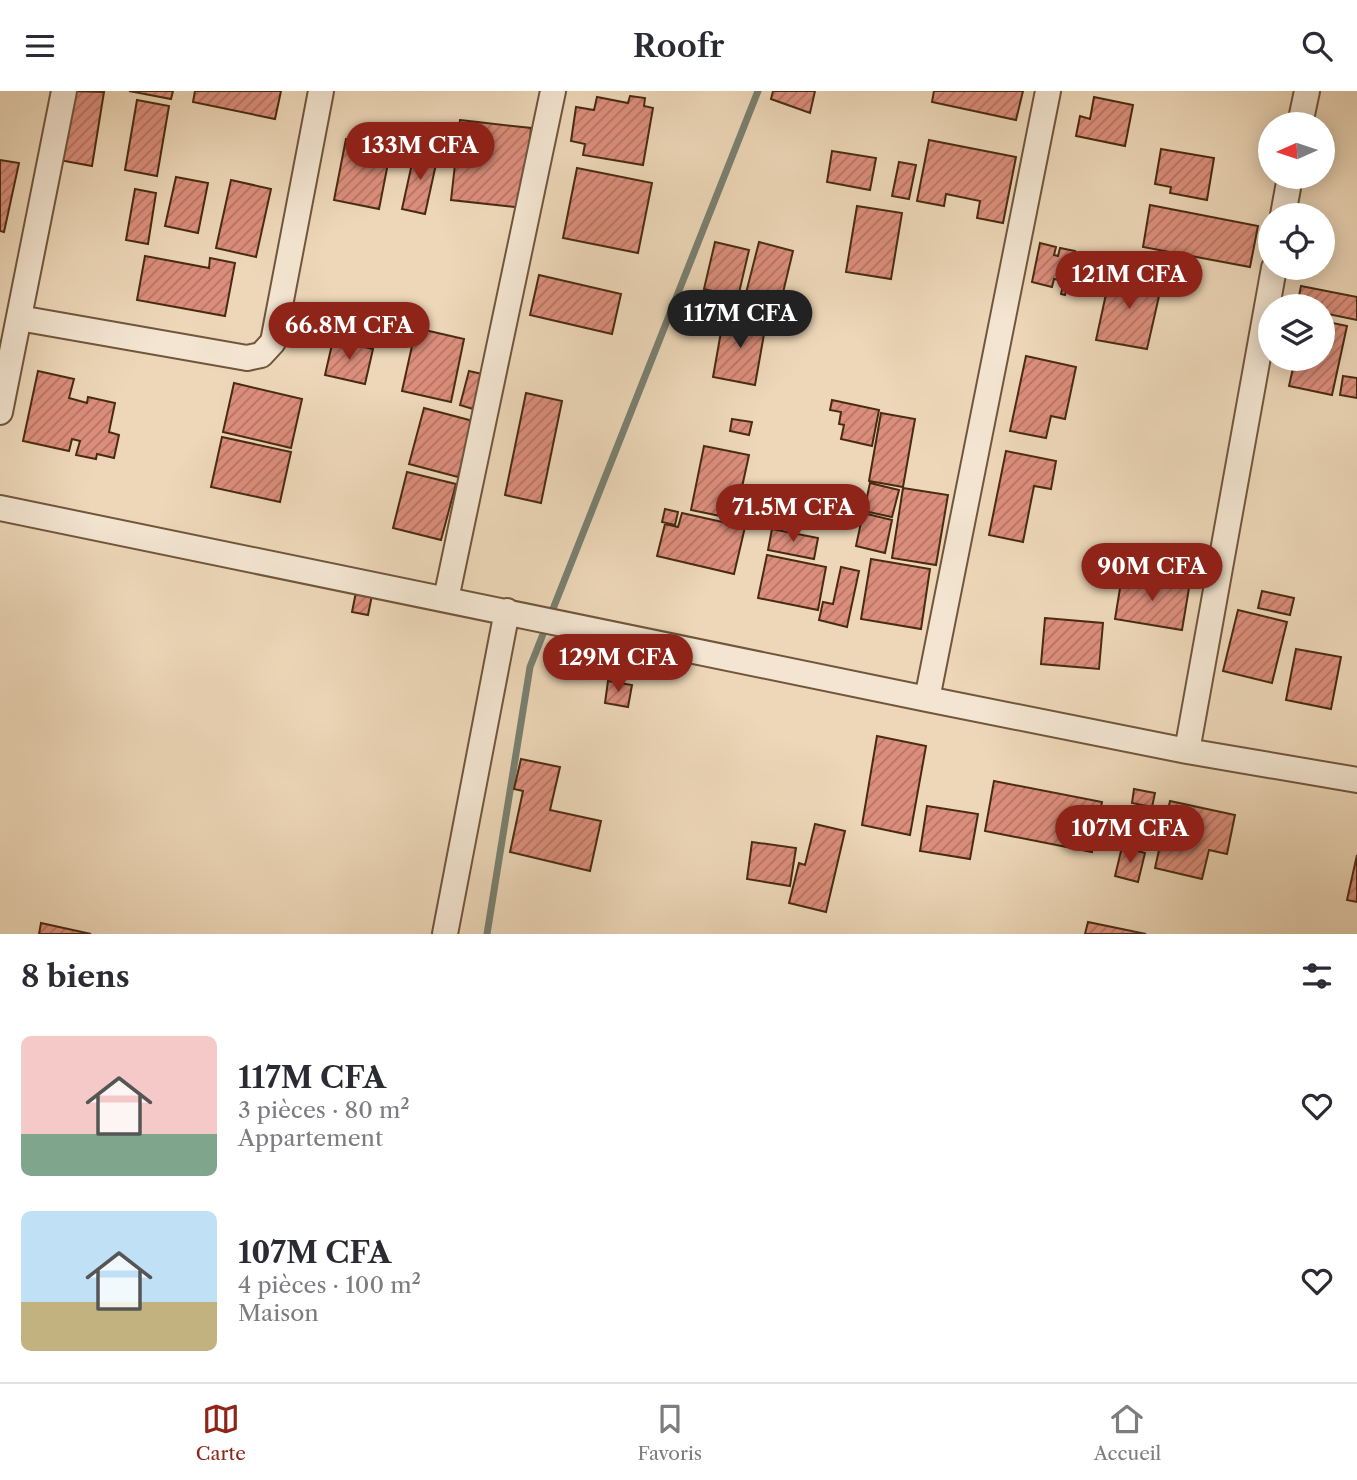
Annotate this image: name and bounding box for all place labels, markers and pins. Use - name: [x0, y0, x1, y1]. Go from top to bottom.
- pin: 133M CFA: [348, 123, 492, 182]
- pin: 121M CFA: [1057, 251, 1201, 311]
- pin: 117M CFA: [668, 291, 812, 350]
- pin: 66.8M CFA: [269, 303, 429, 362]
- pin: 71.5M CFA: [713, 484, 873, 544]
- pin: 90M CFA: [1087, 543, 1217, 603]
- pin: 129M CFA: [546, 635, 690, 694]
- pin: 107M CFA: [1058, 805, 1202, 865]

